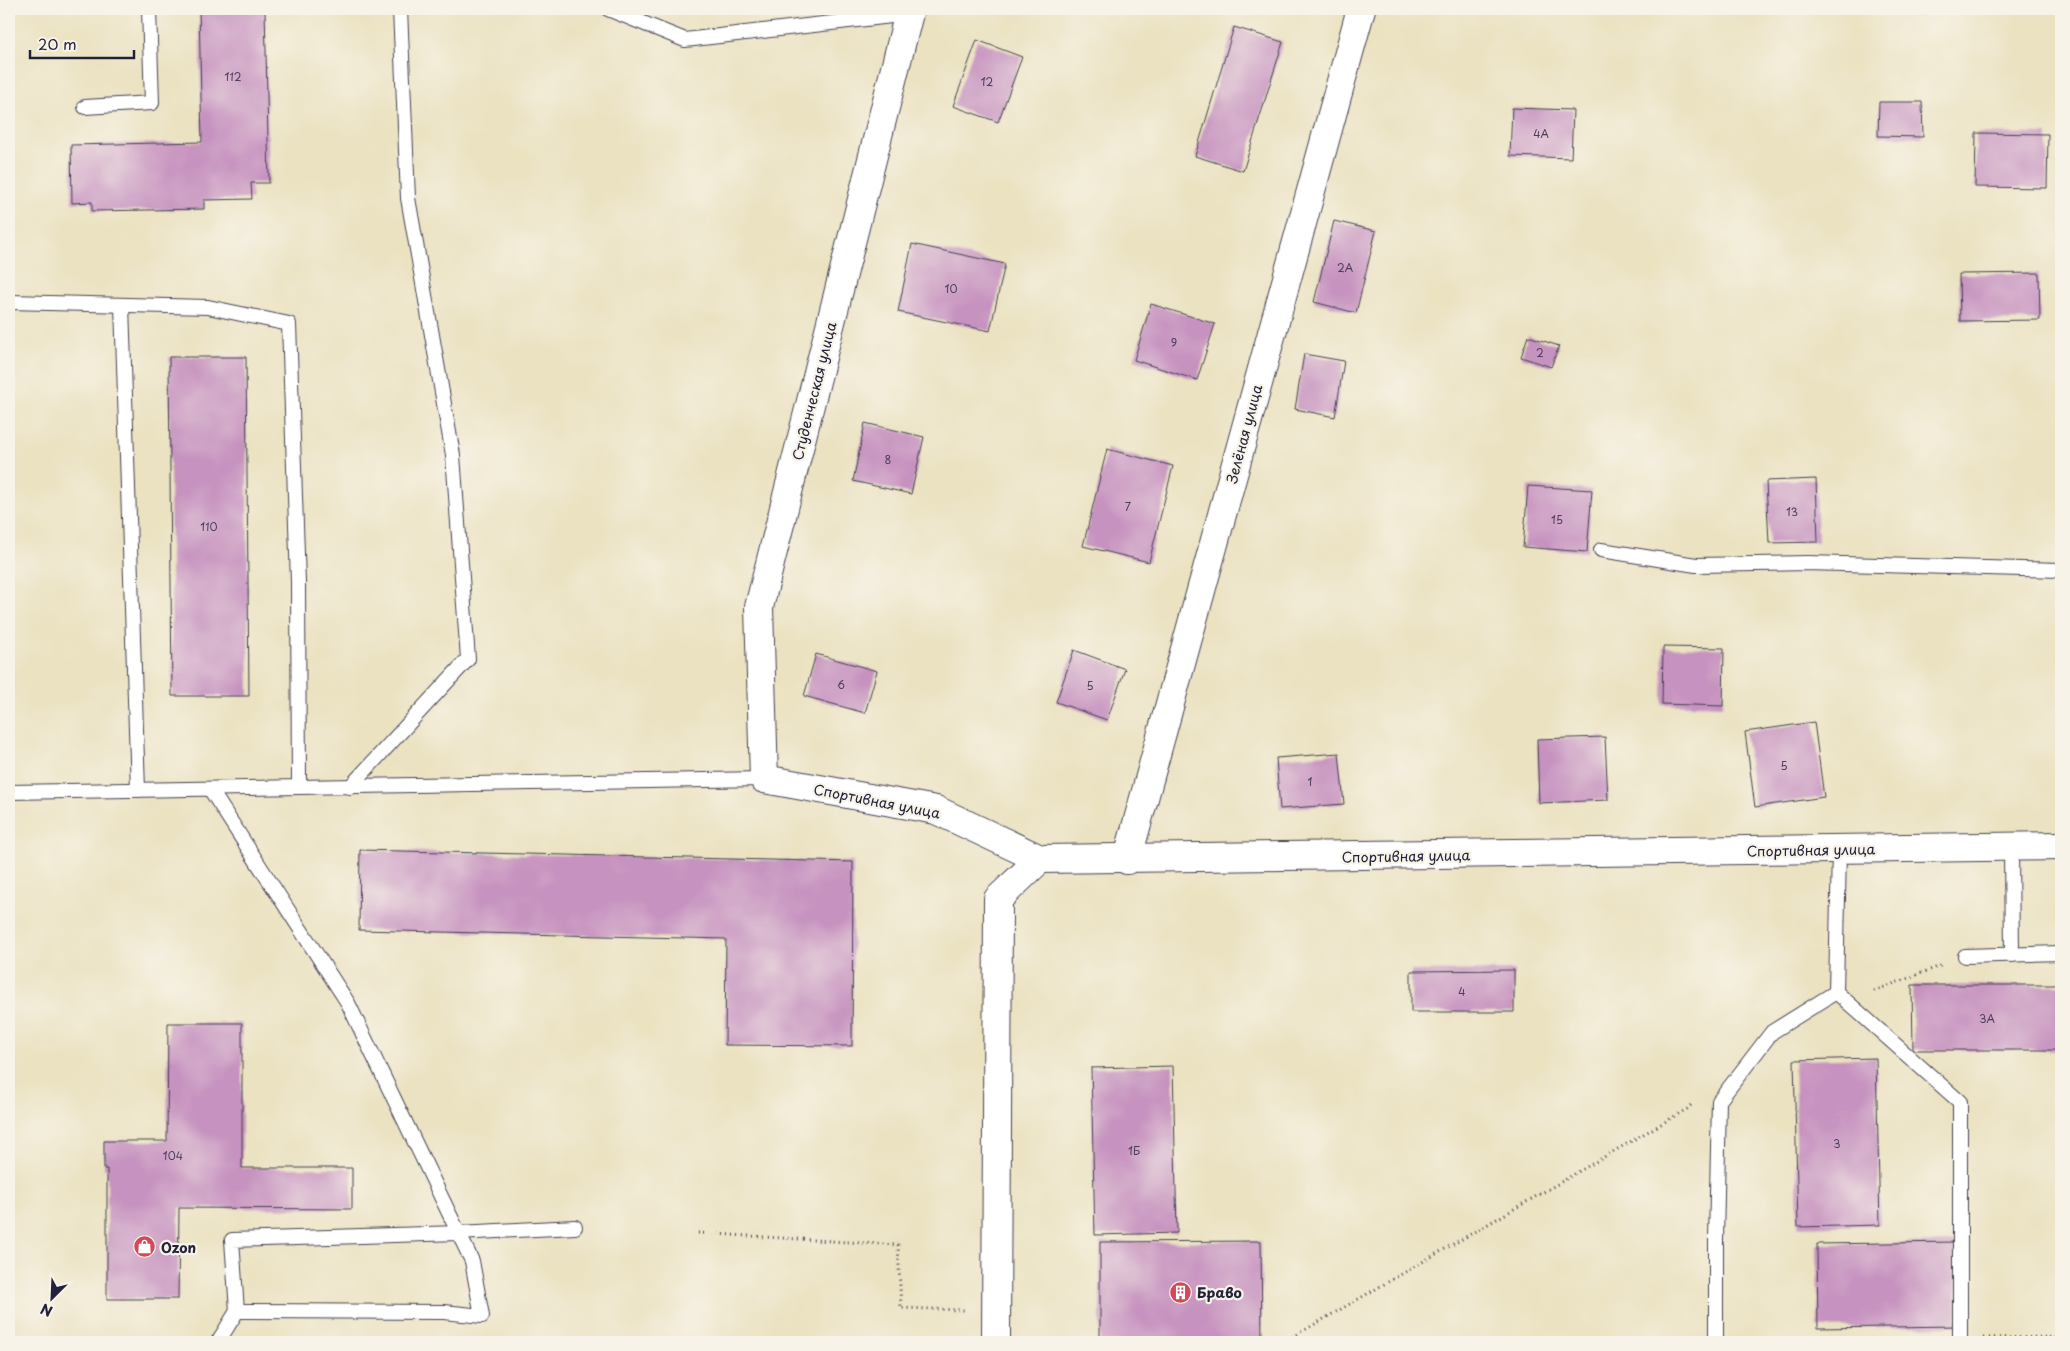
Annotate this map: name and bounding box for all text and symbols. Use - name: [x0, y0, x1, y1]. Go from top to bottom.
- scale bar: [30, 28, 134, 60]
- text: 20 m: [38, 32, 77, 55]
- house number: 112: [224, 68, 242, 85]
- house number: 12: [981, 73, 994, 90]
- house number: 4А: [1533, 125, 1549, 142]
- house number: 2А: [1337, 259, 1354, 276]
- house number: 10: [945, 280, 957, 297]
- street label: Студенческая улица: [787, 319, 841, 462]
- house number: 9: [1171, 334, 1177, 351]
- house number: 2: [1536, 344, 1544, 361]
- street label: Зелёная улица: [1221, 382, 1267, 486]
- house number: 8: [885, 451, 892, 468]
- house number: 7: [1125, 498, 1131, 515]
- house number: 13: [1786, 503, 1798, 520]
- house number: 15: [1551, 511, 1563, 528]
- house number: 110: [200, 518, 218, 535]
- house number: 6: [837, 676, 845, 693]
- house number: 5: [1086, 677, 1094, 694]
- house number: 5: [1780, 757, 1788, 774]
- house number: 1: [1308, 773, 1313, 790]
- street label: Спортивная улица: [812, 778, 942, 824]
- street label: Спортивная улица: [1747, 838, 1876, 862]
- street label: Спортивная улица: [1342, 844, 1471, 868]
- house number: 4: [1458, 983, 1466, 1000]
- house number: 3А: [1979, 1010, 1995, 1027]
- house number: 3: [1833, 1135, 1841, 1152]
- house number: 1Б: [1128, 1142, 1140, 1159]
- house number: 104: [163, 1147, 183, 1164]
- shop icon: Ozon: [133, 1235, 157, 1259]
- place label: Ozon: [161, 1237, 196, 1258]
- north arrow: [28, 1274, 78, 1324]
- building icon: Браво: [1169, 1280, 1193, 1304]
- place label: Браво: [1197, 1282, 1242, 1303]
- text: N: [37, 1298, 56, 1322]

